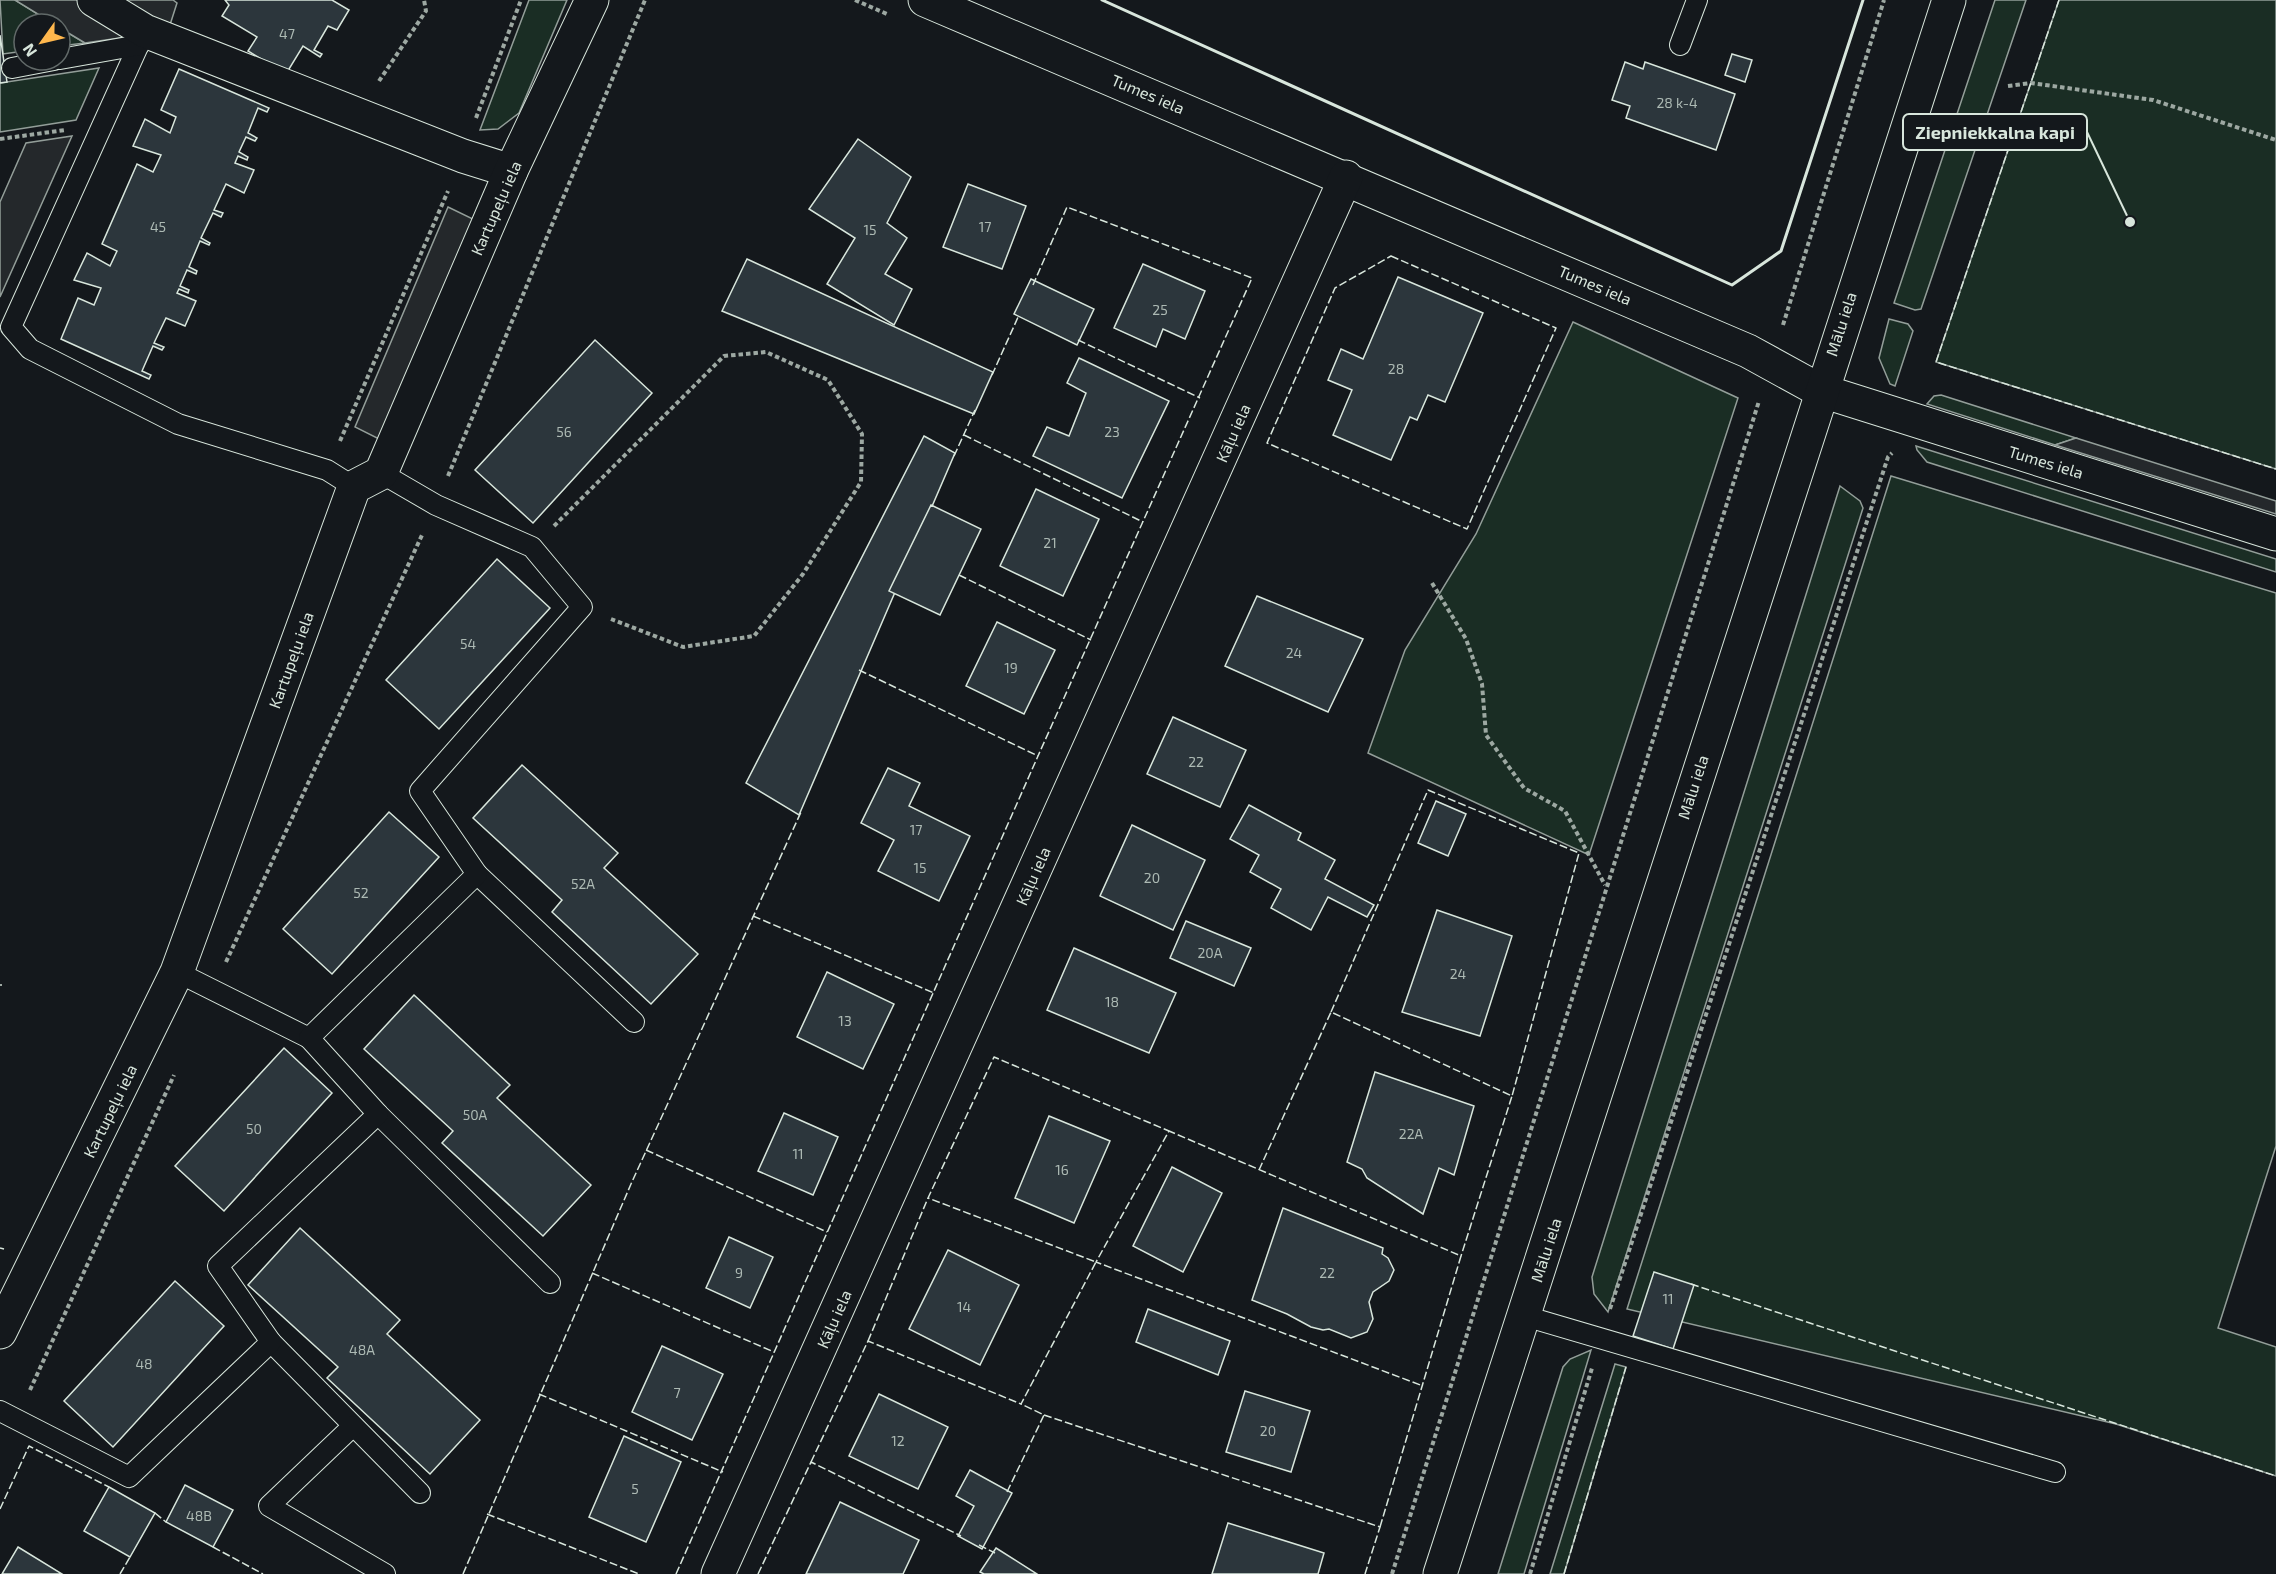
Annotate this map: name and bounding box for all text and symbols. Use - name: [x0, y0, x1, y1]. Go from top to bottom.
- north arrow: [12, 12, 72, 72]
- house number: 47: [279, 25, 295, 42]
- text: N: [18, 41, 40, 61]
- street label: Tumes iela: [1109, 70, 1188, 117]
- house number: 28 k-4: [1656, 94, 1698, 111]
- callout: Ziepniekkalna kapi: [1903, 114, 2087, 150]
- text: Ziepniekkalna kapi: [1915, 121, 2075, 143]
- street label: Kartupeļu iela: [466, 158, 527, 259]
- house number: 45: [150, 218, 166, 235]
- house number: 17: [979, 218, 991, 235]
- house number: 15: [863, 221, 877, 238]
- street label: Tumes iela: [1556, 261, 1635, 308]
- street label: Mālu iela: [1821, 289, 1860, 358]
- house number: 25: [1152, 301, 1168, 318]
- house number: 28: [1388, 360, 1404, 377]
- street label: Kāļu iela: [1211, 401, 1256, 466]
- house number: 56: [556, 423, 572, 440]
- house number: 23: [1104, 423, 1120, 440]
- street label: Tumes iela: [2006, 441, 2086, 482]
- house number: 21: [1043, 534, 1057, 551]
- street label: Kartupeļu iela: [264, 609, 319, 711]
- house number: 54: [460, 635, 476, 652]
- house number: 24: [1286, 644, 1302, 661]
- house number: 19: [1004, 659, 1018, 676]
- street label: Mālu iela: [1673, 752, 1712, 821]
- house number: 22: [1188, 753, 1204, 770]
- house number: 17: [910, 821, 922, 838]
- street label: Kāļu iela: [1011, 844, 1056, 909]
- house number: 15: [913, 859, 927, 876]
- house number: 20: [1144, 869, 1160, 886]
- house number: 52A: [571, 875, 595, 892]
- house number: 52: [353, 884, 369, 901]
- house number: 20A: [1197, 944, 1223, 961]
- house number: 24: [1450, 965, 1466, 982]
- house number: 18: [1105, 993, 1119, 1010]
- house number: 13: [838, 1012, 852, 1029]
- street label: Kartupeļu iela: [79, 1061, 142, 1161]
- house number: 50A: [463, 1106, 488, 1123]
- house number: 50: [246, 1120, 262, 1137]
- house number: 22A: [1399, 1125, 1424, 1142]
- house number: 11: [792, 1145, 804, 1162]
- house number: 16: [1055, 1161, 1069, 1178]
- street label: Mālu iela: [1526, 1215, 1565, 1284]
- house number: 9: [735, 1264, 743, 1281]
- house number: 22: [1319, 1264, 1335, 1281]
- street label: Kāļu iela: [812, 1287, 857, 1352]
- house number: 11: [1662, 1290, 1674, 1307]
- house number: 14: [957, 1298, 971, 1315]
- house number: 48A: [349, 1341, 375, 1358]
- house number: 48: [135, 1355, 153, 1372]
- house number: 7: [673, 1384, 681, 1401]
- house number: 20: [1260, 1422, 1276, 1439]
- house number: 12: [891, 1432, 905, 1449]
- house number: 5: [631, 1480, 639, 1497]
- house number: 48B: [186, 1507, 212, 1524]

